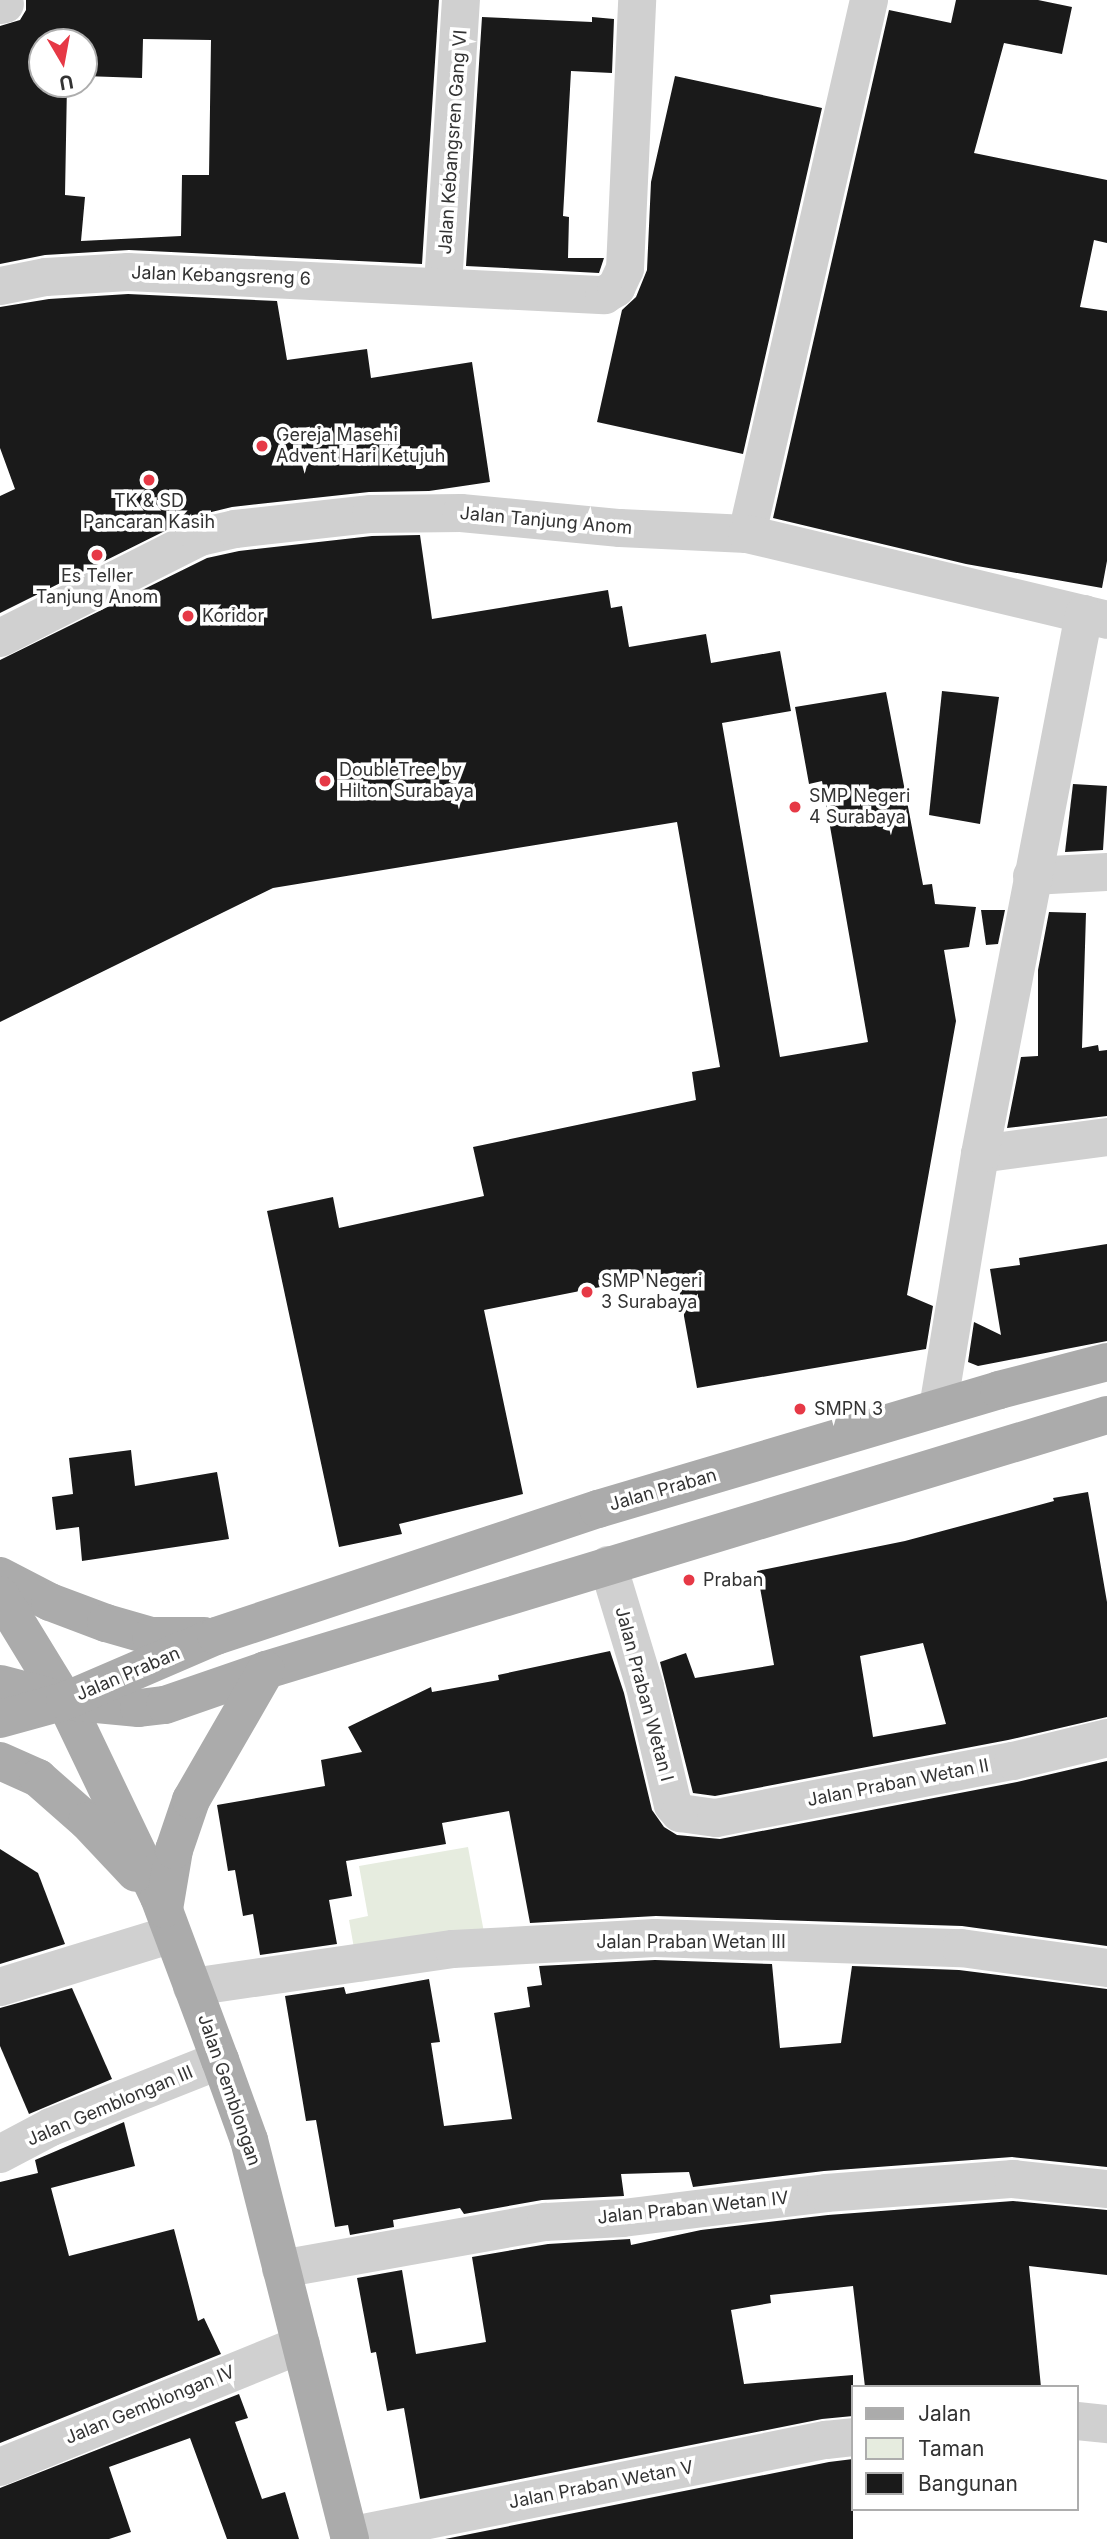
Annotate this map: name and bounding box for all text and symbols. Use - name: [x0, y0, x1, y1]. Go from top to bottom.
- north arrow: [28, 28, 98, 98]
- street label: Jalan Kebangsren Gang VI: [434, 29, 472, 255]
- text: U: [58, 70, 75, 95]
- street label: Jalan Kebangsreng 6: [131, 262, 311, 290]
- place label: Gereja Masehi Advent Hari Ketujuh: [276, 425, 445, 467]
- marker: Gereja Masehi Advent Hari Ketujuh: [254, 438, 270, 454]
- marker: TK & SD Pancaran Kasih: [141, 472, 157, 488]
- place label: TK & SD Pancaran Kasih: [83, 491, 215, 534]
- street label: Jalan Tanjung Anom: [459, 503, 633, 539]
- marker: Es Teller Tanjung Anom: [89, 547, 105, 563]
- place label: Es Teller Tanjung Anom: [36, 566, 158, 608]
- place label: Koridor: [202, 605, 264, 627]
- marker: Koridor: [180, 608, 196, 624]
- place label: DoubleTree by Hilton Surabaya: [339, 760, 474, 802]
- marker: DoubleTree by Hilton Surabaya: [317, 773, 333, 789]
- place label: SMP Negeri 4 Surabaya: [809, 786, 910, 828]
- marker: SMP Negeri 4 Surabaya: [787, 799, 803, 815]
- place label: SMP Negeri 3 Surabaya: [601, 1271, 702, 1314]
- marker: SMP Negeri 3 Surabaya: [579, 1284, 595, 1300]
- place label: SMPN 3: [814, 1398, 883, 1420]
- marker: SMPN 3: [792, 1401, 808, 1417]
- street label: Jalan Praban: [607, 1464, 719, 1516]
- place label: Praban: [703, 1569, 763, 1591]
- marker: Praban: [681, 1572, 697, 1588]
- street label: Jalan Praban Wetan I: [610, 1604, 678, 1784]
- street label: Jalan Praban: [73, 1642, 183, 1706]
- street label: Jalan Praban Wetan II: [805, 1755, 991, 1811]
- street label: Jalan Praban Wetan III: [596, 1931, 786, 1953]
- street label: Jalan Gemblongan: [193, 2011, 265, 2169]
- street label: Jalan Gemblongan III: [24, 2061, 196, 2151]
- street label: Jalan Praban Wetan IV: [596, 2187, 790, 2229]
- street label: Jalan Gemblongan IV: [62, 2361, 238, 2449]
- legend: [852, 2385, 1079, 2511]
- text: Jalan: [918, 2401, 971, 2426]
- text: Taman: [918, 2436, 984, 2461]
- street label: Jalan Praban Wetan V: [507, 2457, 695, 2513]
- text: Bangunan: [918, 2471, 1018, 2496]

